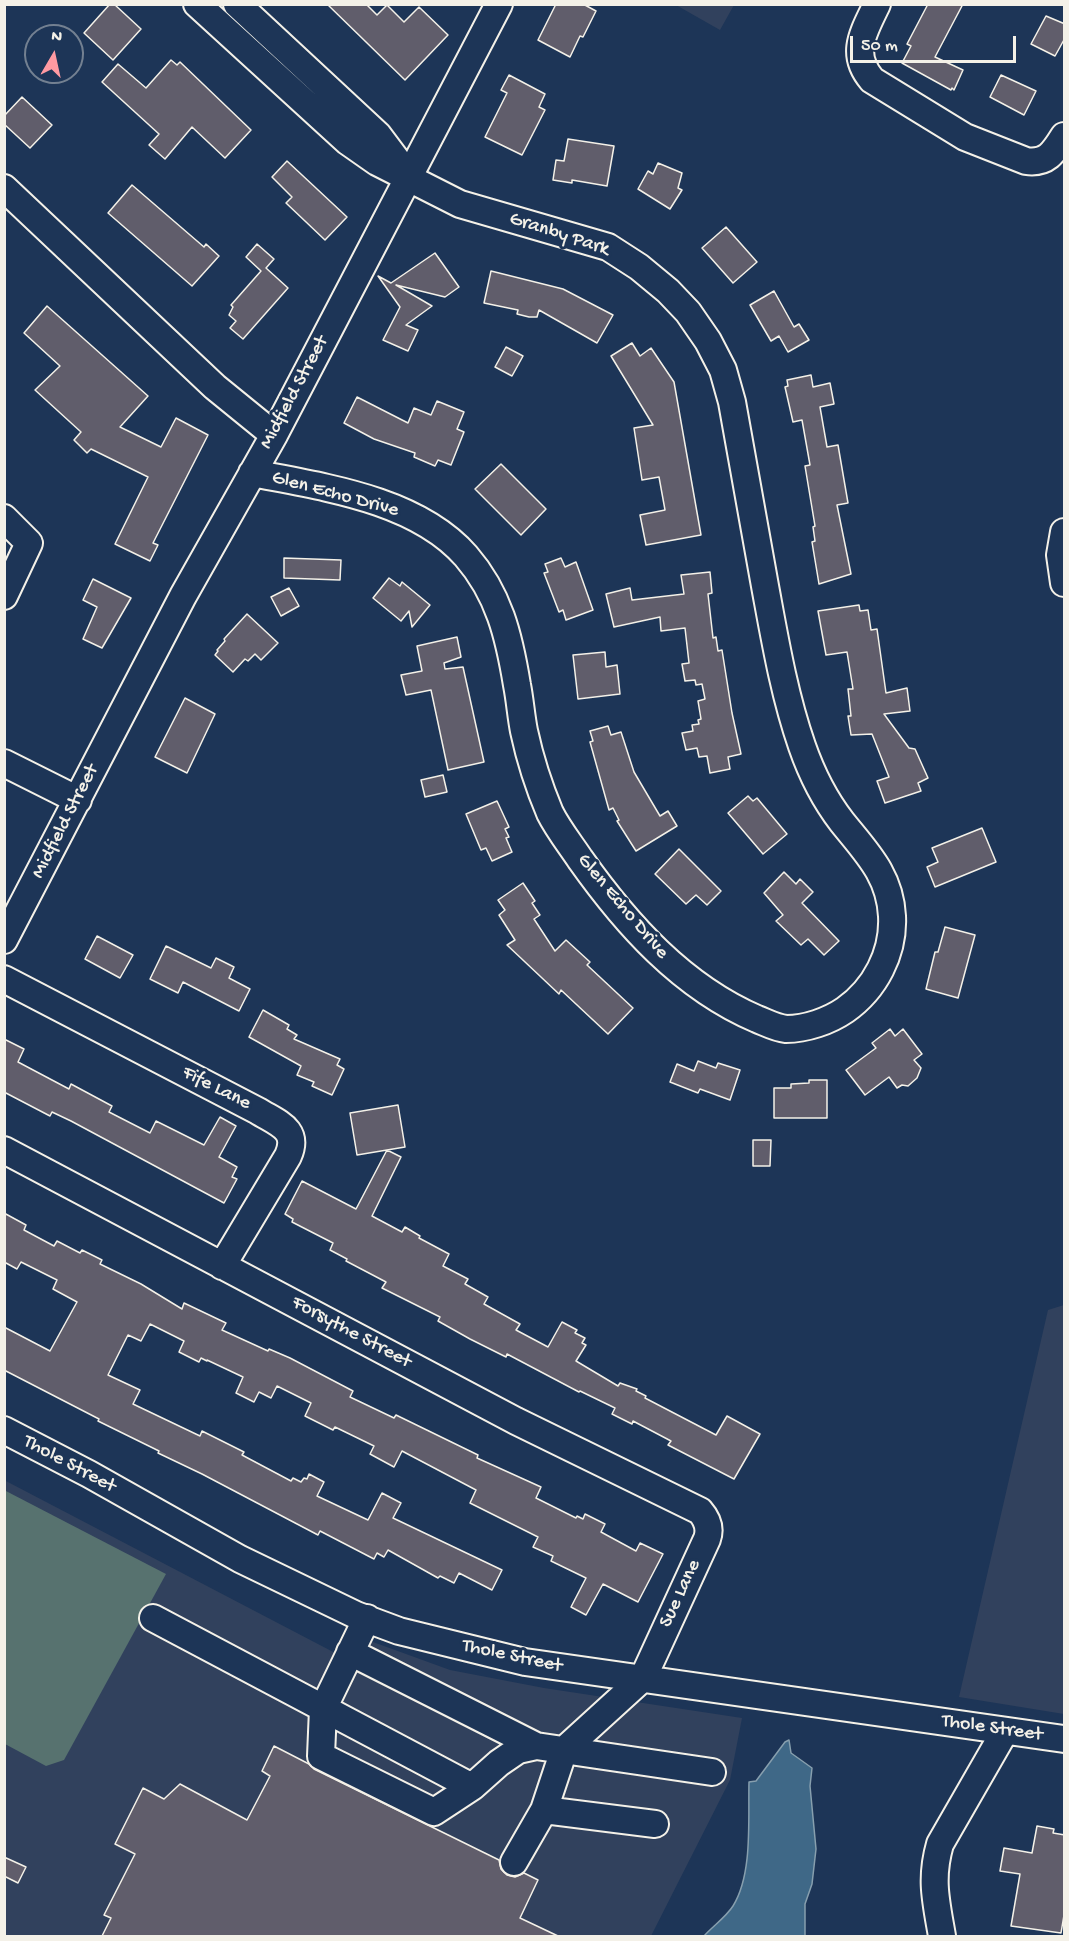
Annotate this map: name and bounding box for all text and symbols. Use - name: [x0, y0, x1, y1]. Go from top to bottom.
- north arrow: [24, 24, 84, 84]
- scale bar: [853, 24, 1020, 62]
- text: N: [50, 28, 63, 48]
- text: 50 m: [861, 36, 898, 57]
- street label: Granby Park: [506, 208, 612, 262]
- street label: Midfield Street: [255, 332, 335, 454]
- street label: Glen Echo Drive: [269, 467, 401, 523]
- street label: Midfield Street: [27, 761, 105, 883]
- street label: Glen Echo Drive: [571, 849, 673, 965]
- street label: Fife Lane: [178, 1062, 254, 1116]
- street label: Forsythe Street: [287, 1291, 415, 1375]
- street label: Thole Street: [19, 1431, 119, 1499]
- street label: Sue Lane: [655, 1556, 707, 1632]
- street label: Thole Street: [460, 1635, 564, 1679]
- street label: Thole Street: [940, 1710, 1044, 1748]

